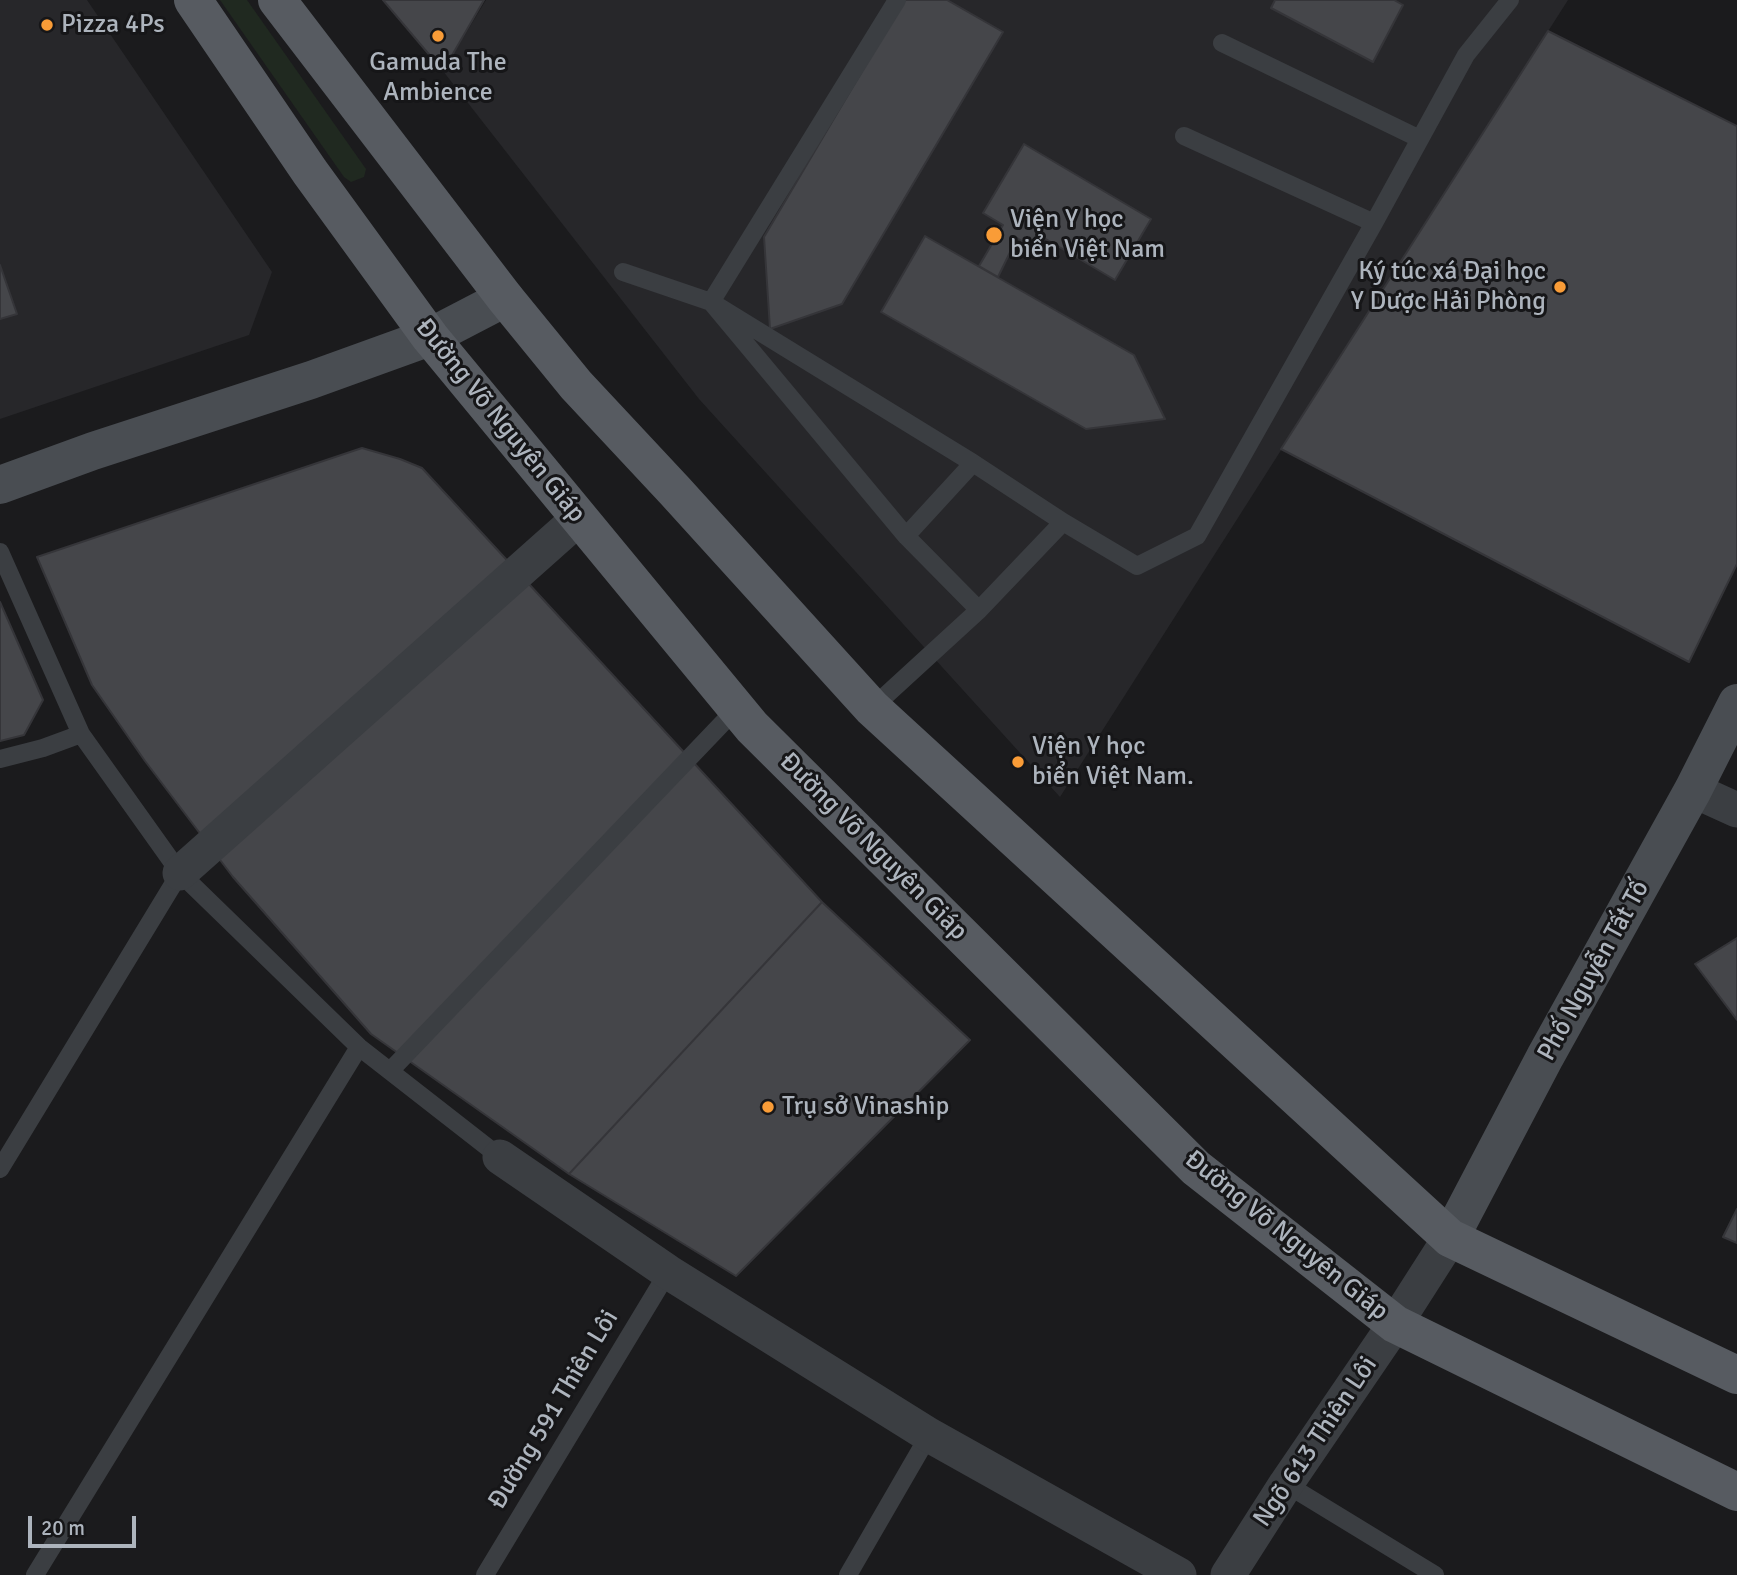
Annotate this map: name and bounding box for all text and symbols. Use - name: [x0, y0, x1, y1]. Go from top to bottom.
- place label: Pizza 4Ps: [61, 9, 165, 41]
- marker: Pizza 4Ps: [39, 17, 55, 33]
- marker: Gamuda The Ambience: [430, 28, 446, 44]
- place label: Gamuda The Ambience: [369, 47, 507, 108]
- place label: Viện Y học biển Việt Nam: [1010, 204, 1165, 266]
- marker: Viện Y học biển Việt Nam: [984, 225, 1004, 245]
- place label: Ký túc xá Đại học Y Dược Hải Phòng: [1351, 256, 1546, 318]
- marker: Ký túc xá Đại học Y Dược Hải Phòng: [1552, 279, 1568, 295]
- street label: Đường Võ Nguyên Giáp: [408, 313, 592, 529]
- place label: Viện Y học biển Việt Nam.: [1032, 731, 1194, 792]
- street label: Đường Võ Nguyên Giáp: [773, 747, 973, 947]
- marker: Viện Y học biển Việt Nam.: [1010, 754, 1026, 770]
- street label: Phố Nguyễn Tất Tố: [1532, 875, 1656, 1067]
- place label: Trụ sở Vinaship: [782, 1091, 949, 1123]
- marker: Trụ sở Vinaship: [760, 1099, 776, 1115]
- street label: Đường Võ Nguyên Giáp: [1178, 1144, 1394, 1328]
- street label: Đường 591 Thiên Lôi: [482, 1305, 626, 1515]
- street label: Ngõ 613 Thiên Lôi: [1247, 1351, 1385, 1533]
- scale bar: [32, 1502, 140, 1546]
- text: 20 m: [41, 1515, 85, 1541]

